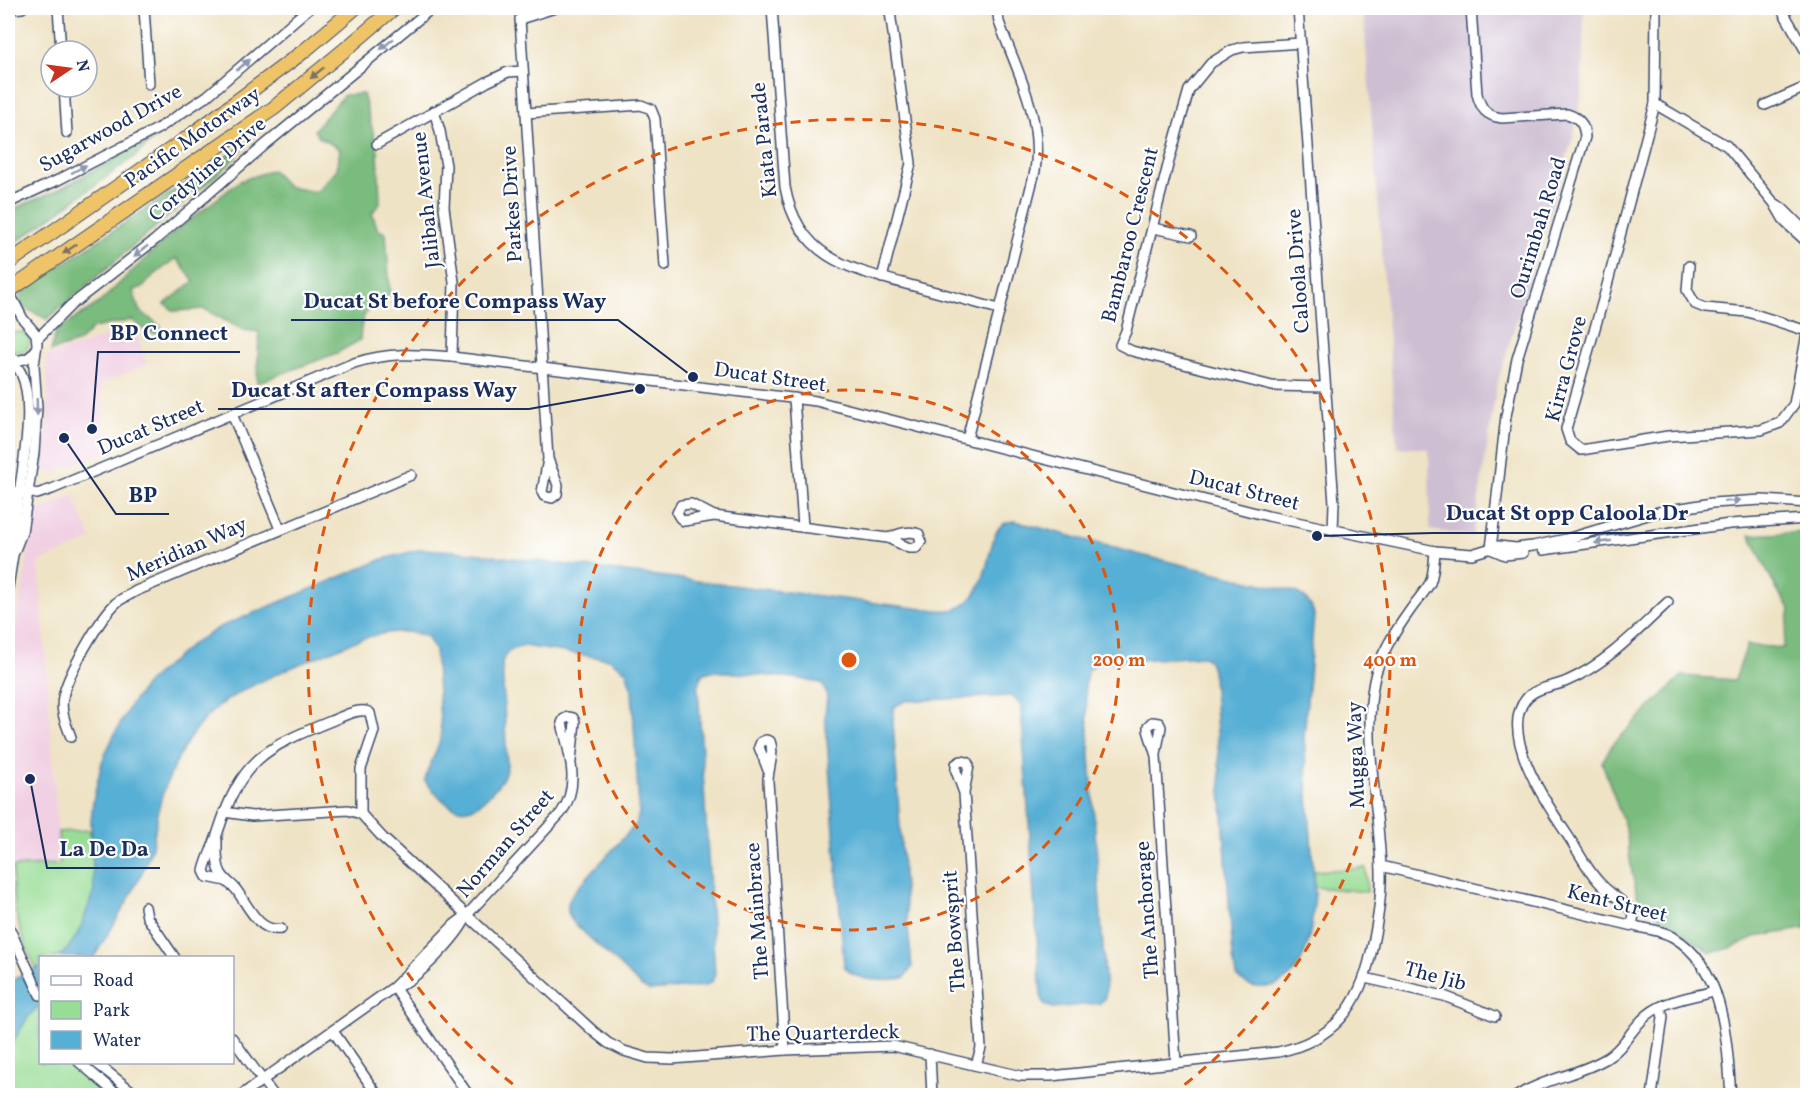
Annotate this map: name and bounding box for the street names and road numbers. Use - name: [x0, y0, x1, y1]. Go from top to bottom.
- street label: Sugarwood Drive: [34, 78, 188, 180]
- street label: Pacific Motorway: [119, 80, 267, 196]
- street label: Kiata Parade: [744, 81, 786, 199]
- street label: Cordyline Drive: [143, 111, 273, 229]
- street label: Jalibah Avenue: [405, 130, 449, 270]
- street label: Bambaroo Crescent: [1095, 144, 1167, 326]
- street label: Parkes Drive: [495, 145, 531, 263]
- street label: Ourimbah Road: [1504, 153, 1574, 303]
- street label: Caloola Drive: [1280, 208, 1318, 334]
- street label: Kirra Grove: [1539, 313, 1595, 425]
- street label: Ducat Street: [712, 356, 828, 400]
- street label: Ducat Street: [93, 393, 209, 463]
- street label: Ducat Street: [1186, 463, 1302, 519]
- street label: Meridian Way: [122, 510, 253, 590]
- street label: Mugga Way: [1341, 700, 1373, 809]
- street label: Norman Street: [450, 783, 562, 905]
- street label: The Anchorage: [1129, 840, 1167, 980]
- street label: The Mainbrace: [739, 841, 777, 981]
- street label: The Bowsprit: [936, 869, 974, 993]
- street label: Kent Street: [1564, 878, 1670, 930]
- street label: The Jib: [1401, 955, 1469, 999]
- street label: The Quarterdeck: [746, 1018, 900, 1050]

